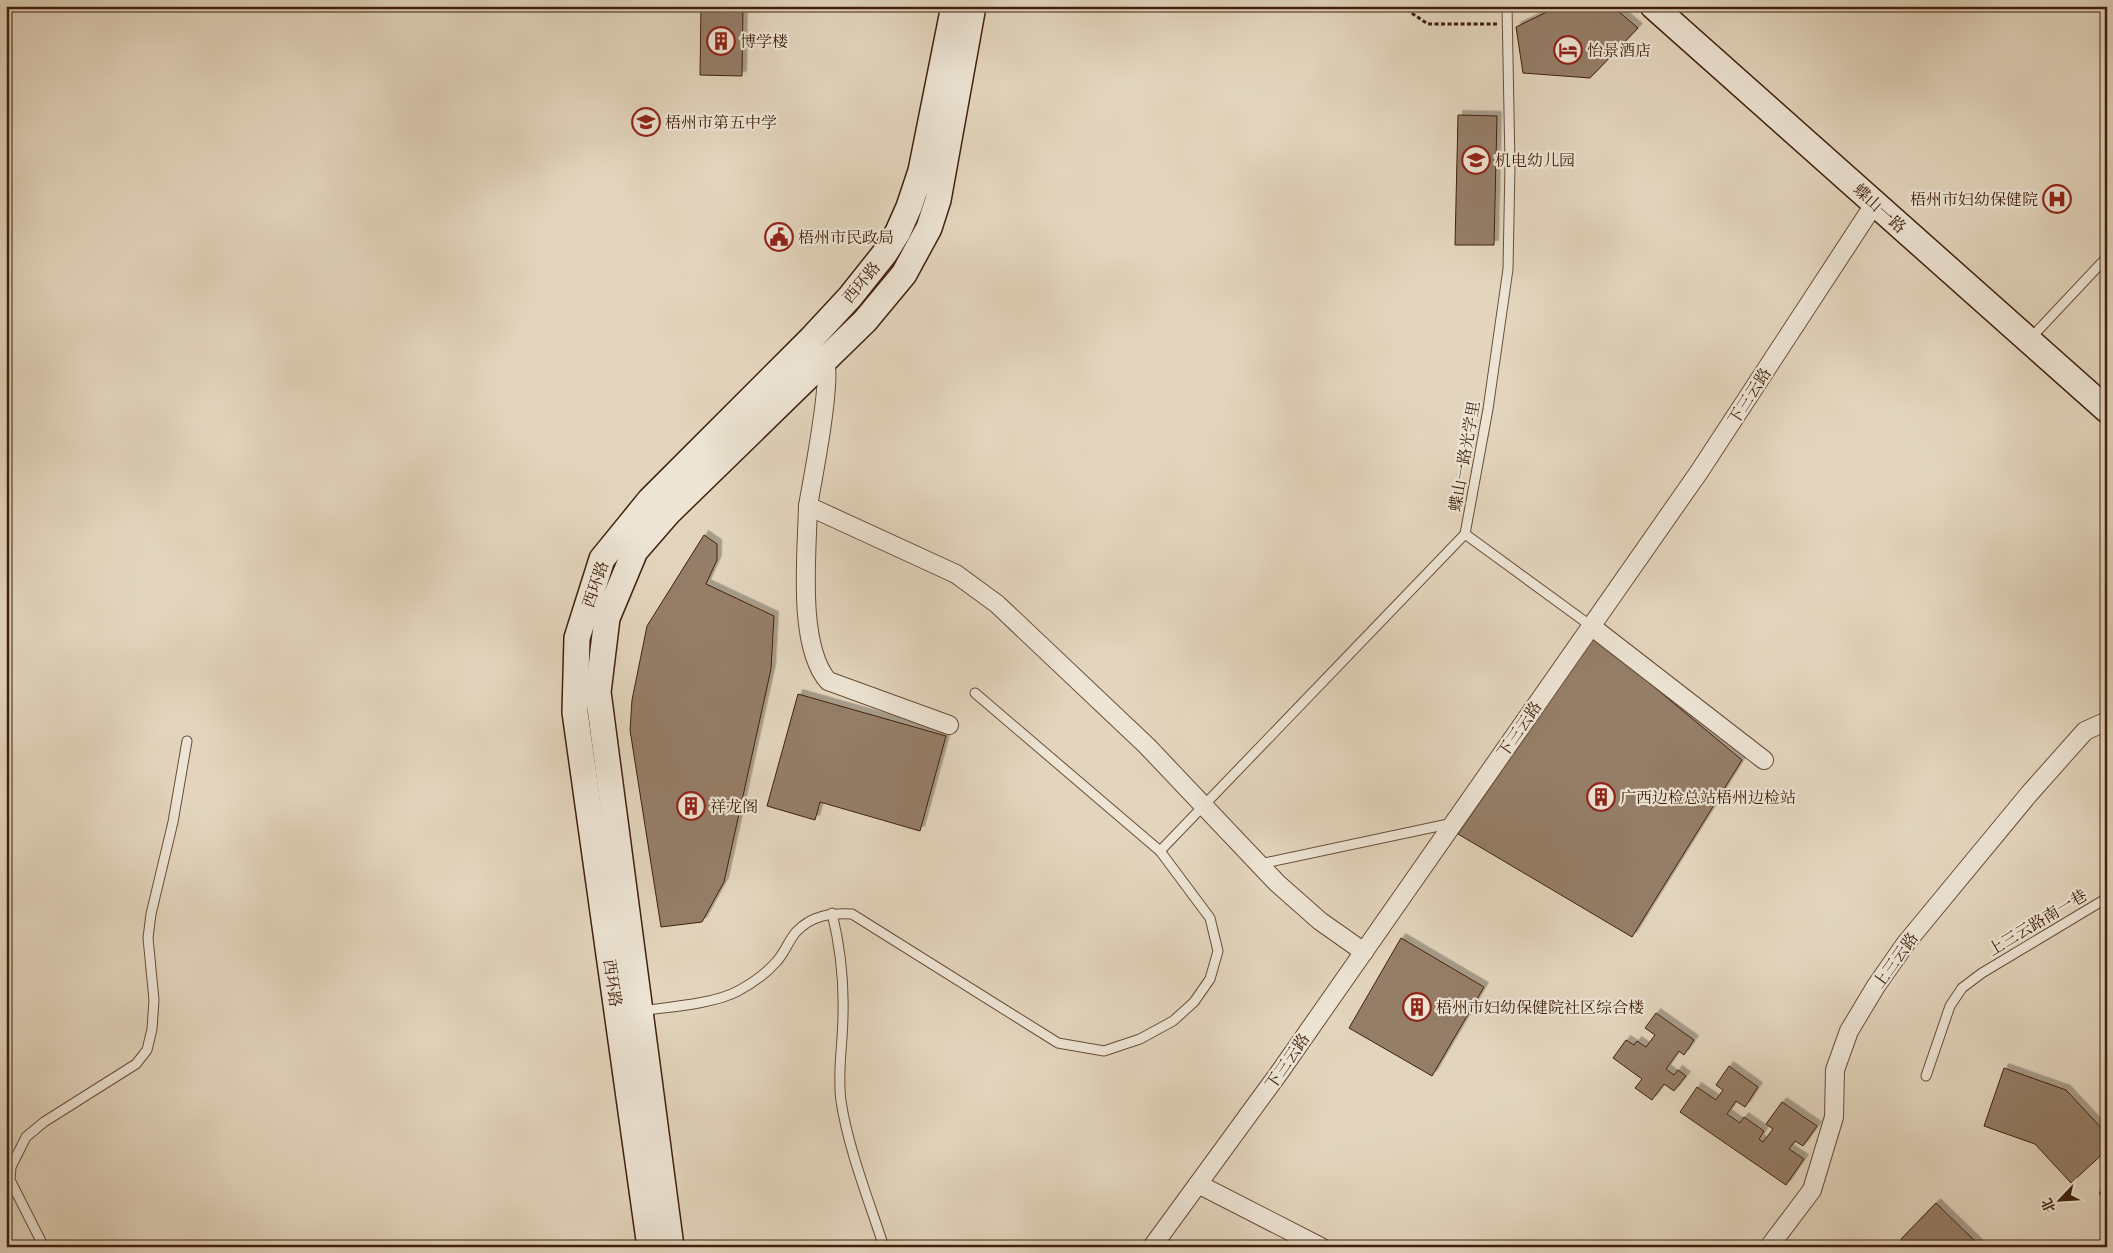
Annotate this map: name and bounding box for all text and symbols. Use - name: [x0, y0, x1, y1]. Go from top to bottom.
- building icon: 博学楼: [706, 26, 736, 56]
- place label: 博学楼: [740, 32, 788, 51]
- hotel icon: 怡景酒店: [1553, 35, 1583, 65]
- place label: 怡景酒店: [1587, 41, 1651, 60]
- school or university icon: 梧州市第五中学: [631, 107, 661, 137]
- place label: 梧州市第五中学: [665, 113, 777, 132]
- school or university icon: 机电幼儿园: [1461, 145, 1491, 175]
- place label: 机电幼儿园: [1495, 151, 1575, 170]
- street label: 蝶山一路: [1850, 180, 1910, 237]
- hospital icon: 梧州市妇幼保健院: [2042, 184, 2072, 214]
- place label: 梧州市妇幼保健院: [1910, 190, 2038, 209]
- public building icon: 梧州市民政局: [764, 222, 794, 252]
- place label: 梧州市民政局: [798, 228, 894, 247]
- street label: 西环路: [839, 258, 884, 307]
- street label: 下三云路: [1724, 364, 1775, 428]
- street label: 蝶山一路光学里: [1445, 399, 1484, 513]
- street label: 西环路: [579, 558, 612, 610]
- street label: 下三云路: [1493, 698, 1546, 761]
- building icon: 广西边检总站梧州边检站: [1586, 782, 1616, 812]
- place label: 广西边检总站梧州边检站: [1620, 788, 1796, 807]
- building icon: 祥龙阁: [676, 791, 706, 821]
- place label: 祥龙阁: [710, 797, 758, 816]
- street label: 上三云路南一巷: [1984, 885, 2090, 959]
- street label: 上三云路: [1869, 929, 1922, 992]
- street label: 西环路: [600, 958, 625, 1008]
- building icon: 梧州市妇幼保健院社区综合楼: [1402, 992, 1432, 1022]
- place label: 梧州市妇幼保健院社区综合楼: [1436, 998, 1644, 1017]
- street label: 下三云路: [1261, 1030, 1314, 1093]
- north arrow: [2036, 1176, 2086, 1226]
- text: 北: [2038, 1195, 2059, 1215]

